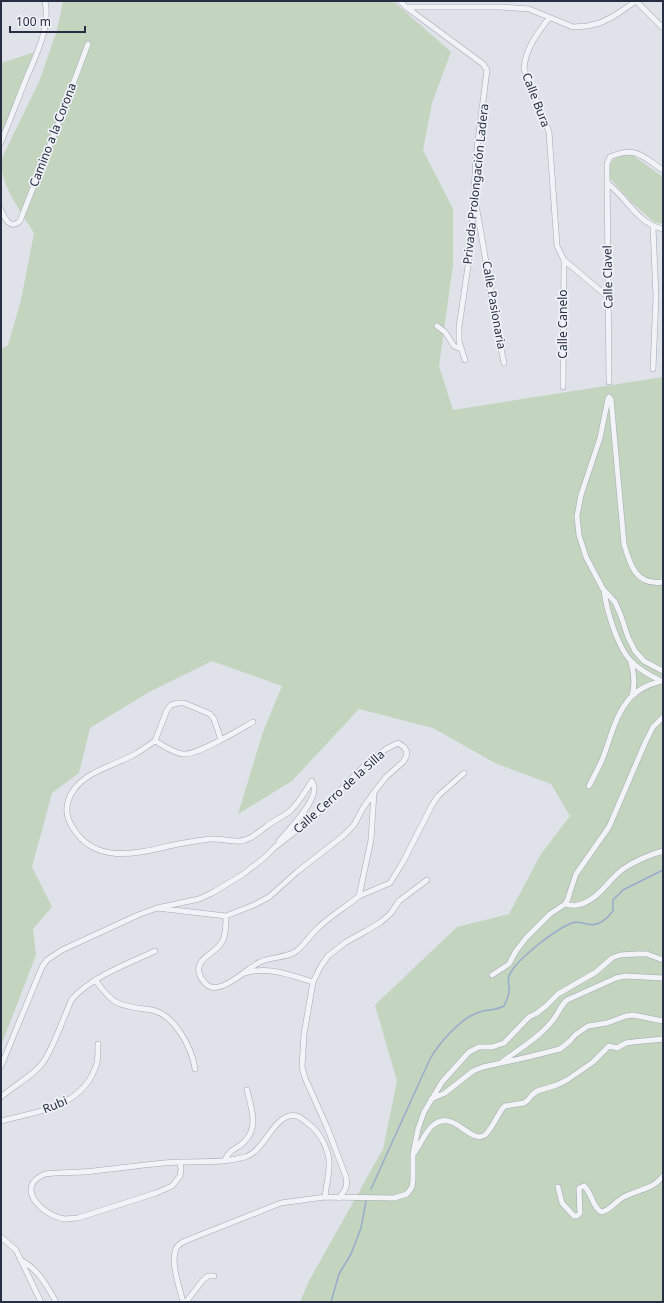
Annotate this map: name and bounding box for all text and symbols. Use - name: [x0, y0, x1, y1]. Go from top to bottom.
- scale bar: [10, 8, 85, 34]
- text: 100 m: [16, 13, 51, 30]
- street label: Calle Bura: [518, 70, 555, 130]
- street label: Camino a la Corona: [25, 80, 80, 189]
- street label: Privada Prolongación Ladera: [459, 103, 492, 265]
- street label: Calle Clavel: [598, 245, 617, 309]
- street label: Calle Pasionaria: [478, 259, 511, 350]
- street label: Calle Canelo: [554, 289, 571, 359]
- street label: Calle Cerro de la Silla: [289, 746, 388, 837]
- street label: Rubi: [40, 1092, 70, 1117]

